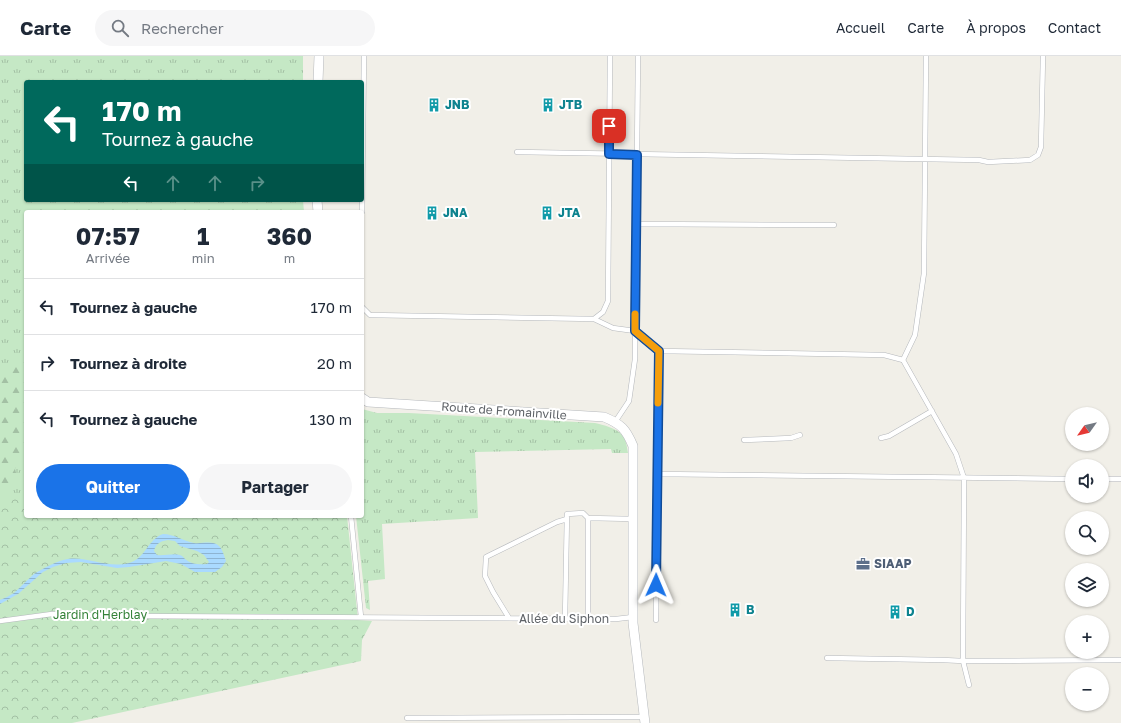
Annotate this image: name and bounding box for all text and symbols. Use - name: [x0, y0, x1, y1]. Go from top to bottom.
- search box: [95, 10, 375, 46]
- text: Carte: [20, 16, 71, 39]
- icon: search: [109, 17, 131, 39]
- text: Rechercher: [141, 19, 224, 37]
- text: Accueil: [836, 19, 885, 36]
- text: Carte: [907, 19, 944, 36]
- text: À propos: [966, 19, 1026, 36]
- text: Contact: [1048, 19, 1101, 36]
- text: 170 m: [102, 94, 181, 127]
- icon: left: [36, 96, 88, 148]
- building icon: JNB: [426, 97, 442, 113]
- place label: JNB: [445, 97, 470, 112]
- building icon: JTB: [540, 97, 556, 113]
- place label: JTB: [559, 97, 583, 112]
- pin: [592, 109, 626, 143]
- icon: arrive: [598, 115, 620, 137]
- text: Tournez à gauche: [102, 128, 254, 150]
- icon: left: [120, 172, 142, 194]
- icon: ahead: [162, 172, 184, 194]
- icon: ahead: [204, 172, 226, 194]
- icon: right: [246, 172, 268, 194]
- building icon: JNA: [424, 205, 440, 221]
- place label: JNA: [443, 205, 468, 220]
- building icon: JTA: [539, 205, 555, 221]
- place label: JTA: [558, 205, 581, 220]
- text: 07:57: [76, 221, 140, 250]
- text: 1: [197, 221, 209, 250]
- text: 360: [267, 221, 312, 250]
- text: Arrivée: [86, 250, 130, 266]
- text: min: [192, 250, 215, 266]
- text: m: [284, 250, 295, 266]
- icon: left: [36, 296, 58, 318]
- text: Tournez à gauche: [70, 298, 197, 316]
- text: 170 m: [310, 298, 352, 316]
- icon: right: [36, 352, 58, 374]
- text: Tournez à droite: [70, 354, 187, 372]
- text: 20 m: [317, 354, 352, 372]
- street label: Route de Fromainville: [441, 399, 567, 422]
- north arrow: [1065, 407, 1109, 451]
- map controls: [1065, 407, 1109, 711]
- icon: left: [36, 408, 58, 430]
- text: Tournez à gauche: [70, 410, 197, 428]
- text: 130 m: [310, 410, 352, 428]
- button: sound: [1065, 459, 1109, 503]
- button: Quitter: [36, 464, 190, 510]
- button: Partager: [198, 464, 352, 510]
- button: search: [1065, 511, 1109, 555]
- office icon: SIAAP: [855, 556, 871, 572]
- place label: SIAAP: [874, 556, 911, 571]
- button: layers: [1065, 563, 1109, 607]
- position arrow: [635, 564, 677, 606]
- building icon: B: [727, 602, 743, 618]
- place label: B: [746, 602, 755, 617]
- building icon: D: [887, 604, 903, 620]
- place label: D: [906, 604, 915, 619]
- park label: Jardin d'Herblay: [53, 607, 147, 622]
- street label: Allée du Siphon: [519, 611, 609, 626]
- button: +: [1065, 615, 1109, 659]
- button: −: [1065, 667, 1109, 711]

